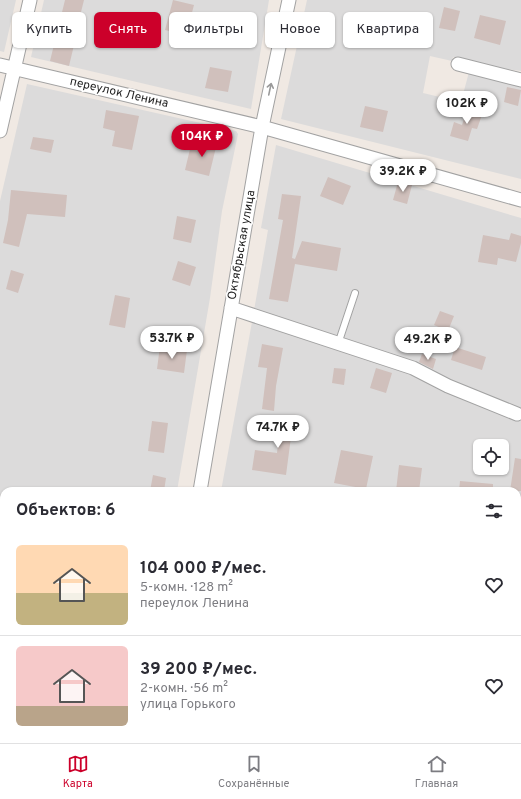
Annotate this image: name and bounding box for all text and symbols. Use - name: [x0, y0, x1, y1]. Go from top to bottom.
- chip: Купить: [12, 12, 86, 48]
- chip: Снять: [94, 12, 161, 48]
- chip: Фильтры: [169, 12, 257, 48]
- chip: Новое: [265, 12, 335, 48]
- chip: Квартира: [343, 12, 433, 48]
- street label: переулок Ленина: [68, 74, 170, 112]
- one-way arrow: [266, 83, 274, 96]
- pin: 102K ₽: [434, 91, 500, 125]
- text: 102K ₽: [446, 96, 488, 112]
- pin: 104K ₽: [169, 124, 235, 158]
- text: 104K ₽: [180, 129, 224, 145]
- pin: 39.2K ₽: [366, 159, 440, 193]
- text: 39.2K ₽: [379, 164, 427, 180]
- street label: Октябрьская улица: [224, 189, 260, 301]
- pin: 53.7K ₽: [135, 326, 209, 360]
- pin: 49.2K ₽: [391, 327, 465, 361]
- text: 53.7K ₽: [149, 331, 195, 347]
- text: 49.2K ₽: [404, 332, 452, 348]
- pin: 74.7K ₽: [241, 415, 315, 449]
- text: 74.7K ₽: [256, 420, 300, 436]
- map controls: [473, 439, 509, 475]
- button: locate: [473, 439, 509, 475]
- text: Объектов: 6: [16, 500, 116, 522]
- icon: filters: [483, 500, 505, 522]
- text: 104 000 ₽/мес.: [140, 558, 266, 580]
- icon: home: [48, 561, 96, 609]
- icon: heart: [483, 574, 505, 596]
- text: 5-комн. · 128 m²: [140, 580, 233, 596]
- text: переулок Ленина: [140, 596, 249, 612]
- text: 39 200 ₽/мес.: [140, 659, 257, 681]
- icon: home: [48, 662, 96, 710]
- icon: heart: [483, 675, 505, 697]
- text: 2-комн. · 56 m²: [140, 681, 228, 697]
- text: улица Горького: [140, 697, 236, 713]
- tab: Карта: [63, 753, 93, 791]
- tab: Сохранённые: [218, 753, 289, 791]
- tab: Главная: [415, 753, 458, 791]

